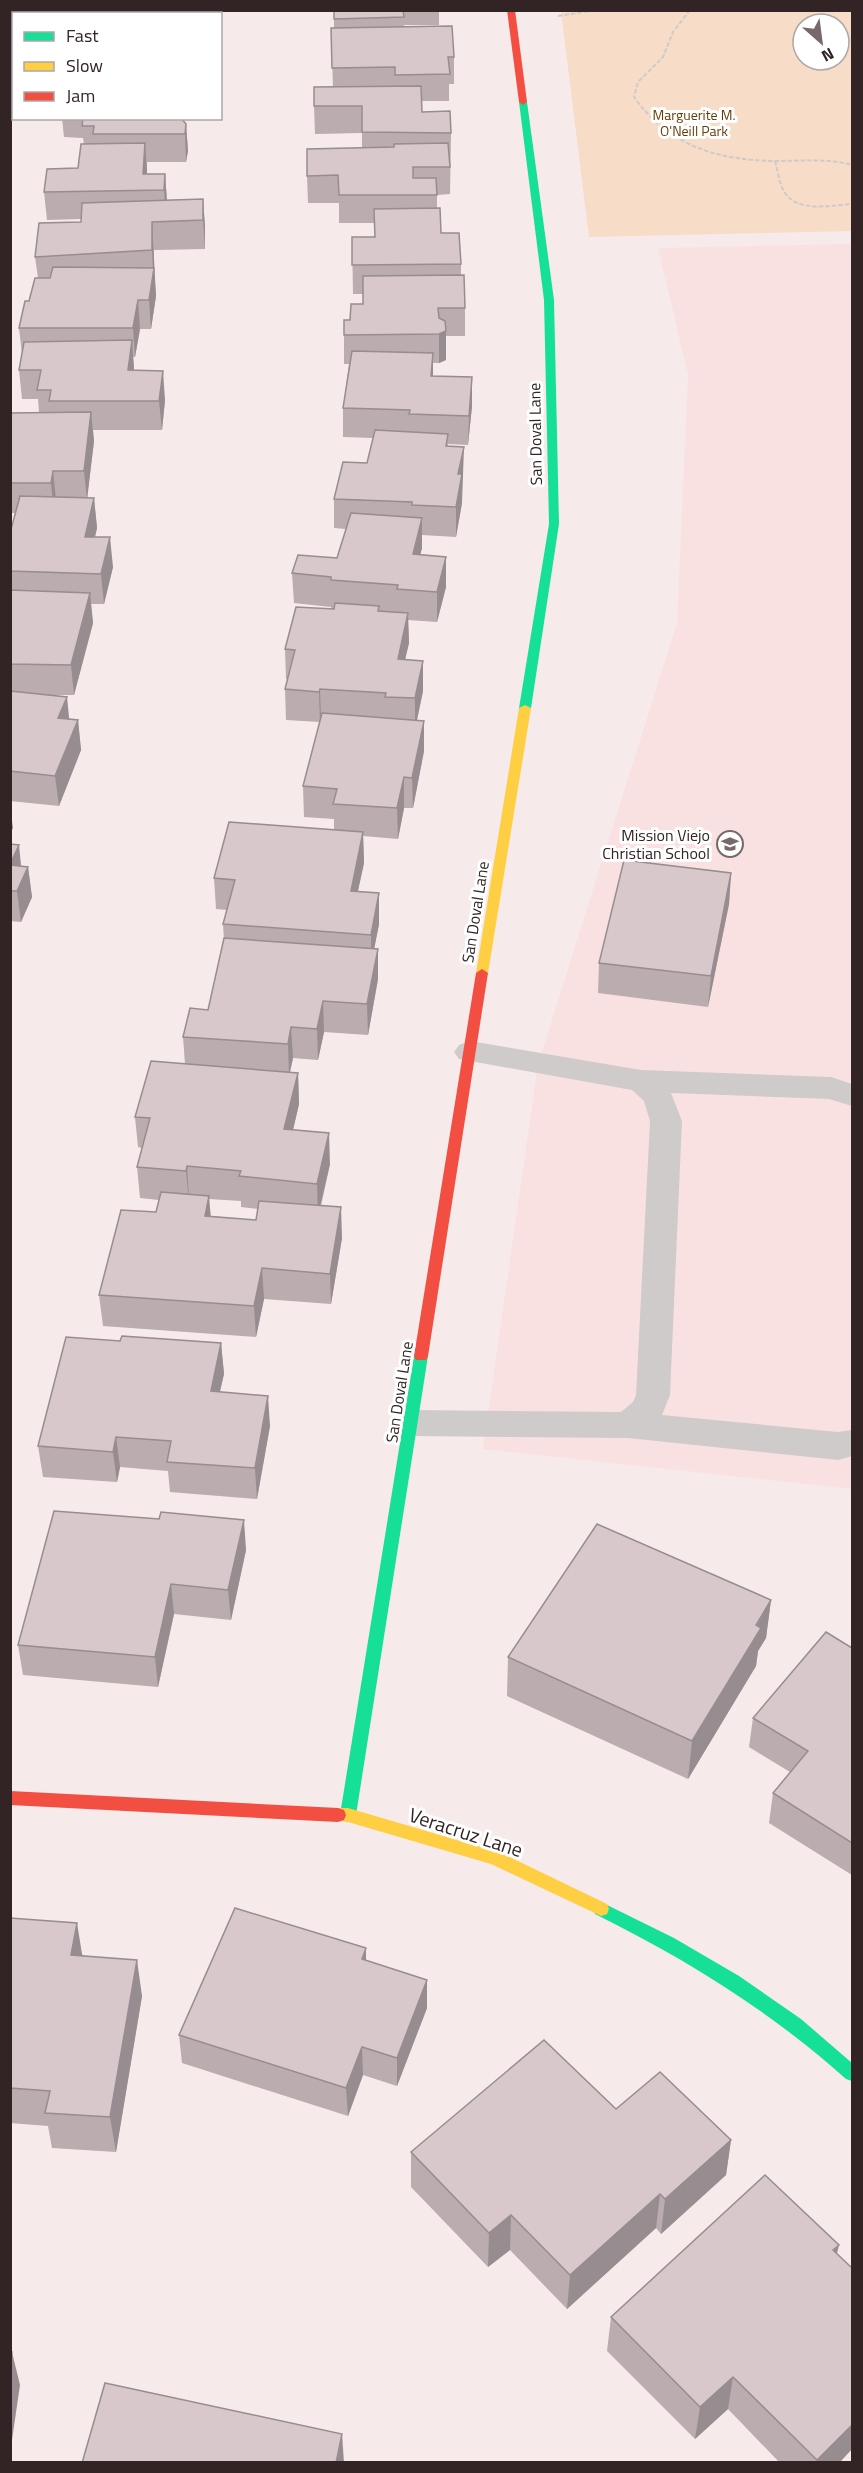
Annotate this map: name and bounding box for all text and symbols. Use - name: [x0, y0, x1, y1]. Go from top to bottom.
- legend: [12, 12, 222, 120]
- north arrow: [791, 12, 851, 72]
- text: Fast: [66, 22, 99, 49]
- text: N: [818, 42, 839, 68]
- text: Slow: [66, 52, 103, 79]
- text: Jam: [66, 82, 95, 109]
- park label: Marguerite M. O'Neill Park: [653, 104, 735, 141]
- street label: San Doval Lane: [522, 383, 548, 485]
- place label: Mission Viejo Christian School: [602, 823, 710, 865]
- school or university icon: Mission Viejo Christian School: [715, 829, 745, 859]
- street label: San Doval Lane: [455, 859, 495, 965]
- street label: San Doval Lane: [379, 1339, 419, 1445]
- street label: Veracruz Lane: [405, 1799, 527, 1865]

